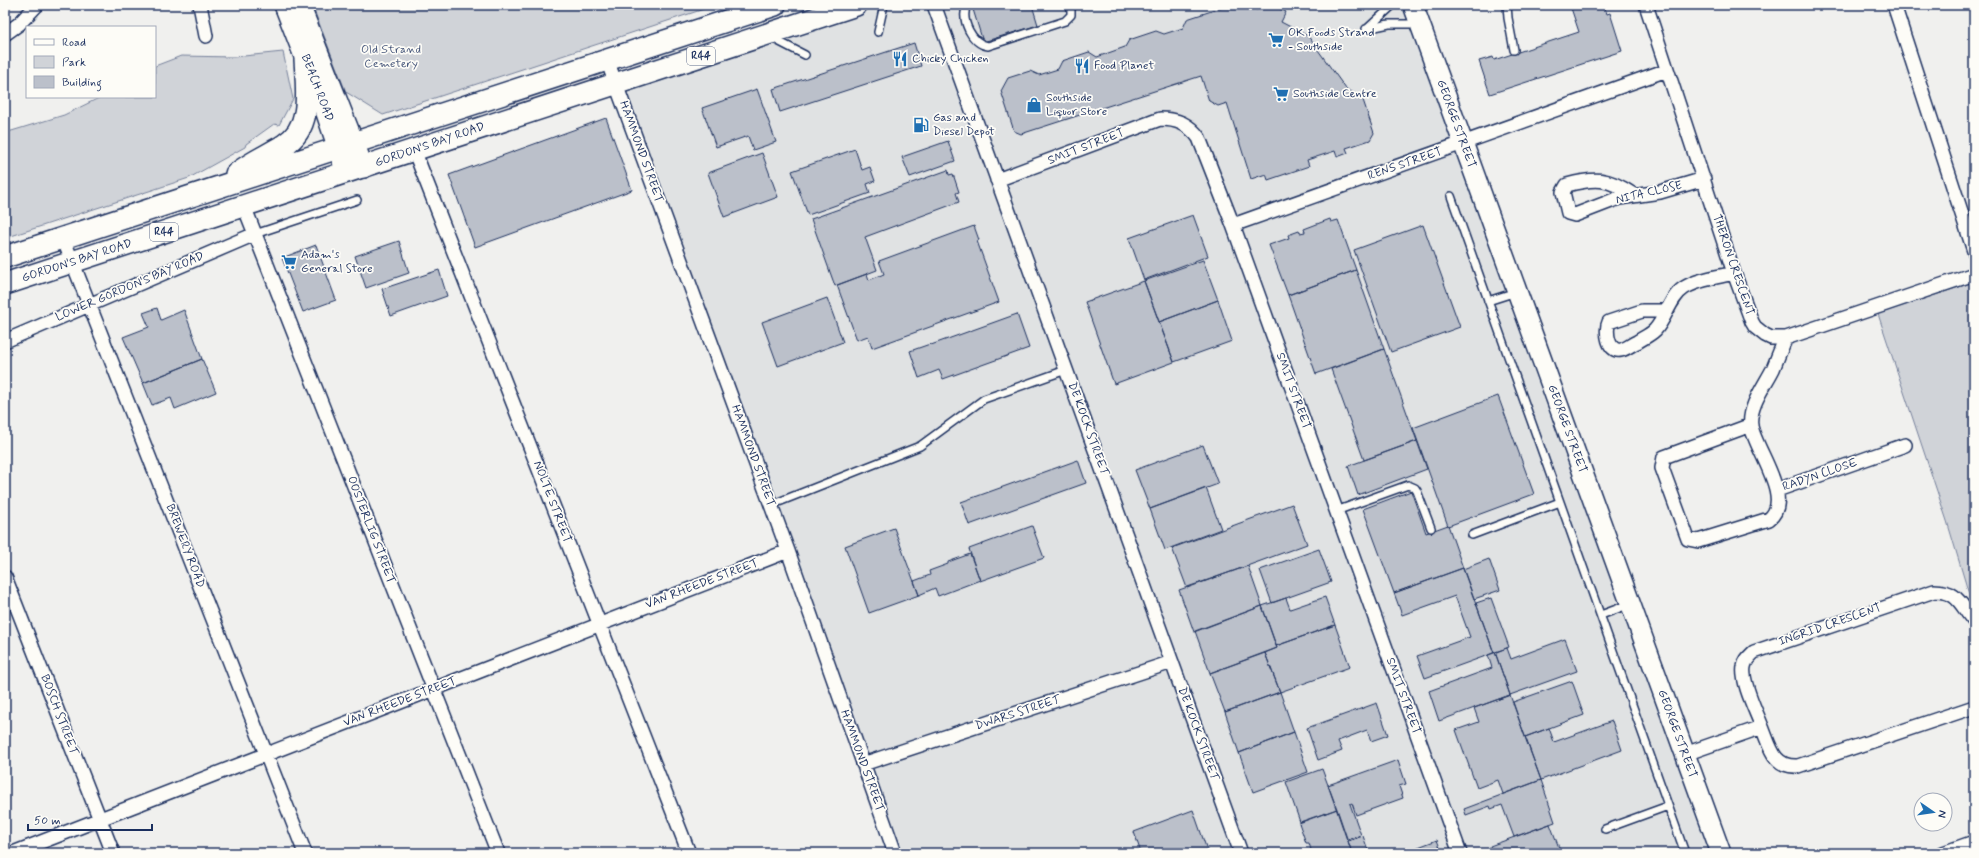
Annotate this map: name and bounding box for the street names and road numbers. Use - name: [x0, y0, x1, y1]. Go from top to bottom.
- road number: R44: [687, 47, 715, 65]
- street label: BEACH ROAD: [297, 52, 337, 124]
- street label: GEORGE STREET: [1433, 77, 1479, 171]
- street label: HAMMOND STREET: [615, 99, 667, 205]
- street label: GORDON'S BAY ROAD: [373, 119, 487, 171]
- street label: SMIT STREET: [1046, 125, 1127, 169]
- street label: RENS STREET: [1366, 144, 1444, 184]
- street label: NITA CLOSE: [1614, 178, 1684, 208]
- street label: THERON CRESCENT: [1708, 212, 1758, 318]
- road number: R44: [150, 223, 178, 241]
- street label: GORDON'S BAY ROAD: [20, 236, 134, 286]
- street label: LOWER GORDON'S BAY ROAD: [53, 248, 207, 326]
- street label: SMIT STREET: [1272, 350, 1314, 432]
- street label: DE KOCK STREET: [1064, 380, 1113, 479]
- street label: GEORGE STREET: [1544, 382, 1590, 476]
- street label: HAMMOND STREET: [727, 403, 779, 509]
- street label: RADYN CLOSE: [1781, 455, 1860, 495]
- street label: NOLTE STREET: [529, 459, 575, 545]
- street label: OOSTERLIG STREET: [343, 474, 399, 586]
- street label: BREWERY ROAD: [162, 502, 208, 590]
- street label: VAN RHEEDE STREET: [643, 555, 761, 613]
- street label: INGRID CRESCENT: [1777, 600, 1883, 650]
- street label: SMIT STREET: [1382, 655, 1424, 737]
- street label: BOSCH STREET: [36, 672, 82, 758]
- street label: VAN RHEEDE STREET: [341, 673, 459, 731]
- street label: DE KOCK STREET: [1174, 685, 1223, 784]
- street label: GEORGE STREET: [1654, 687, 1700, 781]
- street label: DWARS STREET: [973, 691, 1064, 734]
- street label: HAMMOND STREET: [836, 708, 888, 814]

